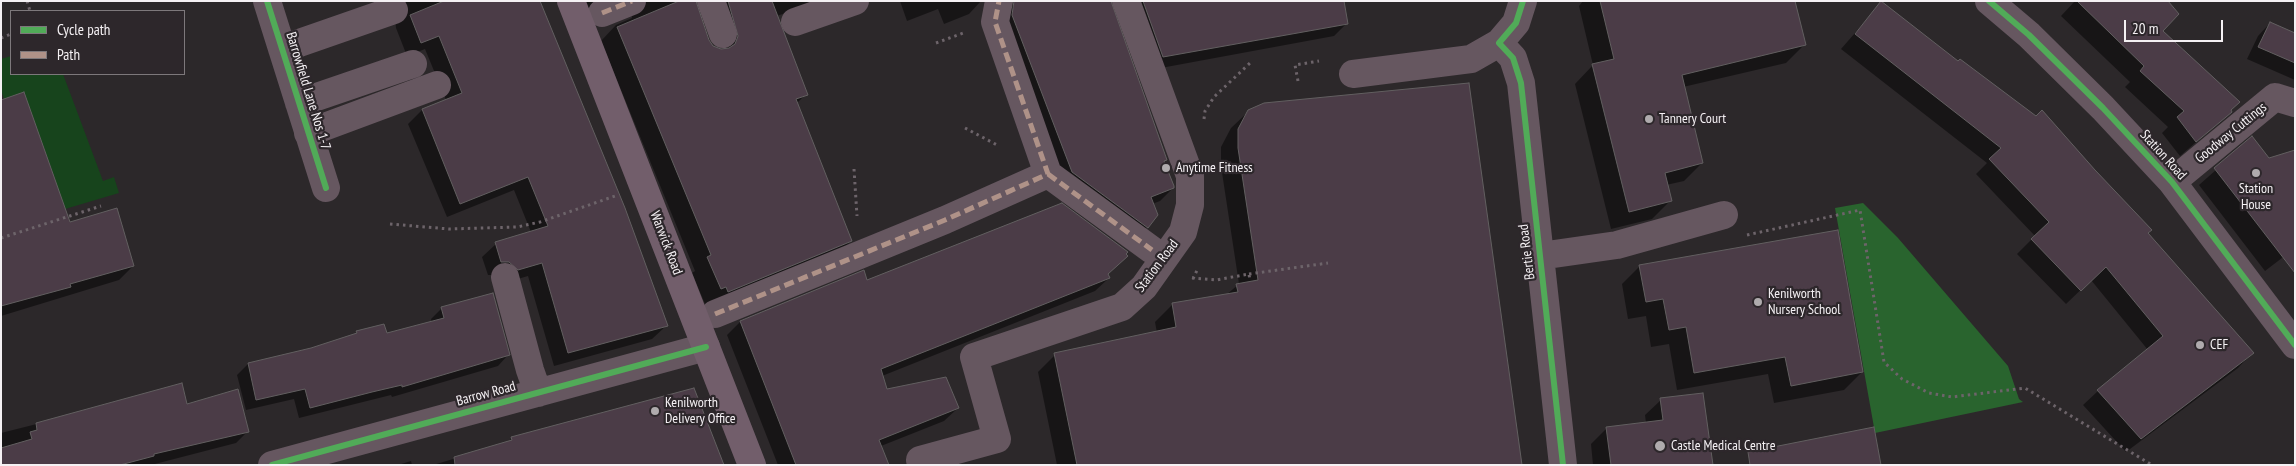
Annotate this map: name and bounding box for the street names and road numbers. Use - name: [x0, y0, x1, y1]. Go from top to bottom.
- street label: Barrowfield Lane Nos 1-7: [282, 30, 334, 152]
- street label: Goodway Cuttings: [2192, 99, 2270, 167]
- street label: Station Road: [2136, 127, 2190, 183]
- street label: Warwick Road: [646, 209, 686, 277]
- street label: Bertie Road: [1515, 223, 1539, 281]
- street label: Station Road: [1132, 236, 1182, 296]
- street label: Barrow Road: [454, 378, 518, 410]

